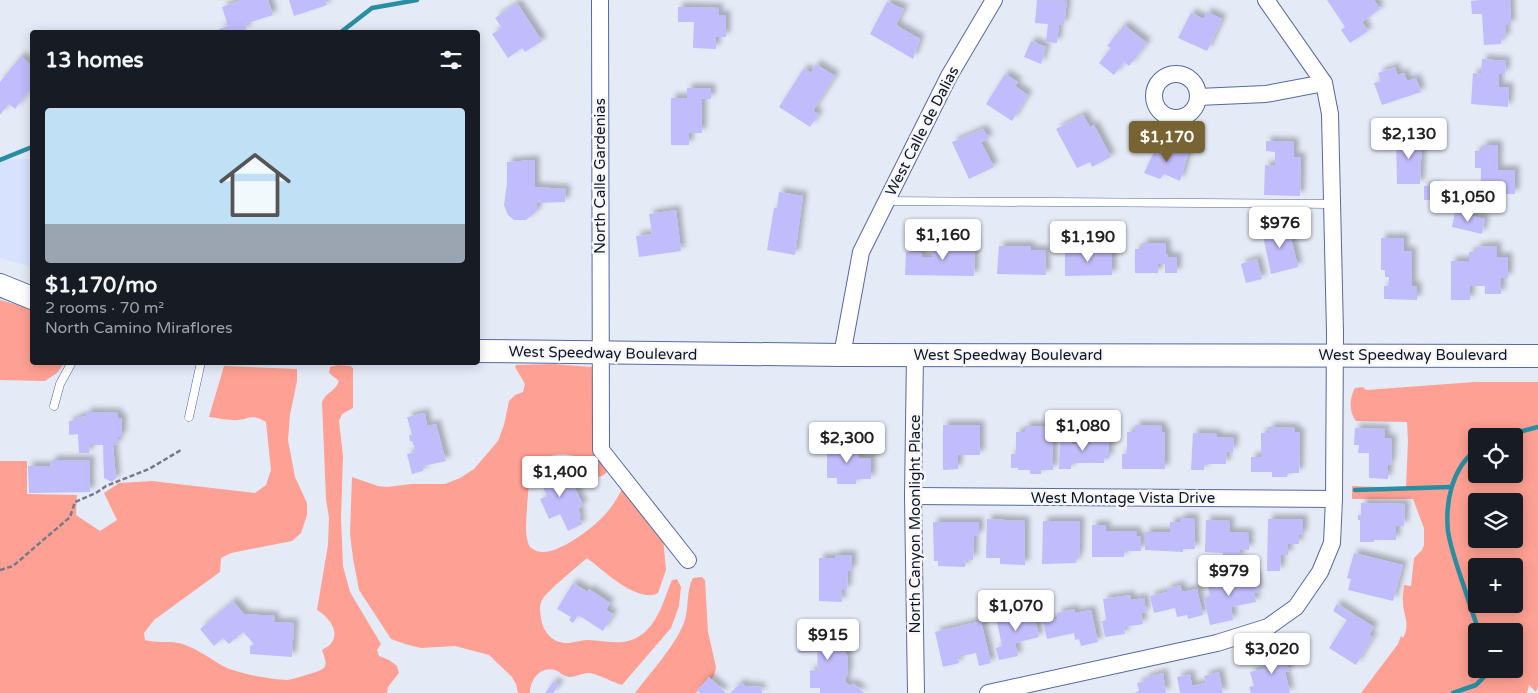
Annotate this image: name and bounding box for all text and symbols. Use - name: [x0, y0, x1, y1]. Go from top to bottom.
- icon: filters: [437, 46, 465, 74]
- text: 13 homes: [45, 48, 144, 73]
- street label: West Calle de Dalias: [882, 63, 962, 199]
- street label: North Calle Gardenias: [591, 98, 609, 254]
- pin: $2,130: [1368, 118, 1450, 160]
- pin: $1,170: [1126, 120, 1208, 163]
- text: $2,130: [1382, 124, 1436, 144]
- text: $1,170: [1140, 127, 1194, 147]
- icon: home: [210, 140, 300, 230]
- pin: $1,050: [1427, 180, 1509, 223]
- text: $1,050: [1441, 187, 1495, 207]
- pin: $976: [1250, 206, 1310, 249]
- text: $976: [1260, 213, 1300, 233]
- pin: $1,160: [902, 218, 984, 261]
- pin: $1,190: [1047, 220, 1129, 263]
- text: $1,160: [916, 225, 970, 245]
- text: $1,190: [1061, 227, 1115, 247]
- text: $1,170/mo: [45, 273, 157, 298]
- text: 2 rooms · 70 m²: [45, 298, 164, 318]
- text: North Camino Miraflores: [45, 318, 233, 338]
- street label: West Speedway Boulevard: [508, 342, 698, 364]
- street label: West Speedway Boulevard: [914, 346, 1102, 364]
- street label: West Speedway Boulevard: [1319, 346, 1507, 364]
- pin: $1,080: [1042, 410, 1124, 452]
- street label: North Canyon Moonlight Place: [906, 414, 924, 634]
- text: $1,080: [1056, 416, 1110, 436]
- pin: $2,300: [806, 422, 888, 464]
- text: $2,300: [820, 428, 874, 448]
- map controls: [1468, 428, 1523, 678]
- button: locate: [1468, 428, 1523, 483]
- pin: $1,400: [519, 456, 601, 498]
- text: $1,400: [533, 462, 587, 482]
- street label: West Montage Vista Drive: [1031, 489, 1215, 507]
- button: layers: [1468, 493, 1523, 548]
- pin: $979: [1199, 554, 1259, 597]
- button: +: [1468, 558, 1523, 613]
- text: $979: [1209, 561, 1249, 581]
- pin: $1,070: [975, 590, 1057, 632]
- text: $1,070: [989, 596, 1043, 616]
- pin: $915: [798, 618, 858, 661]
- button: −: [1468, 623, 1523, 678]
- text: $915: [808, 625, 848, 645]
- pin: $3,020: [1231, 632, 1313, 675]
- text: $3,020: [1245, 639, 1299, 659]

